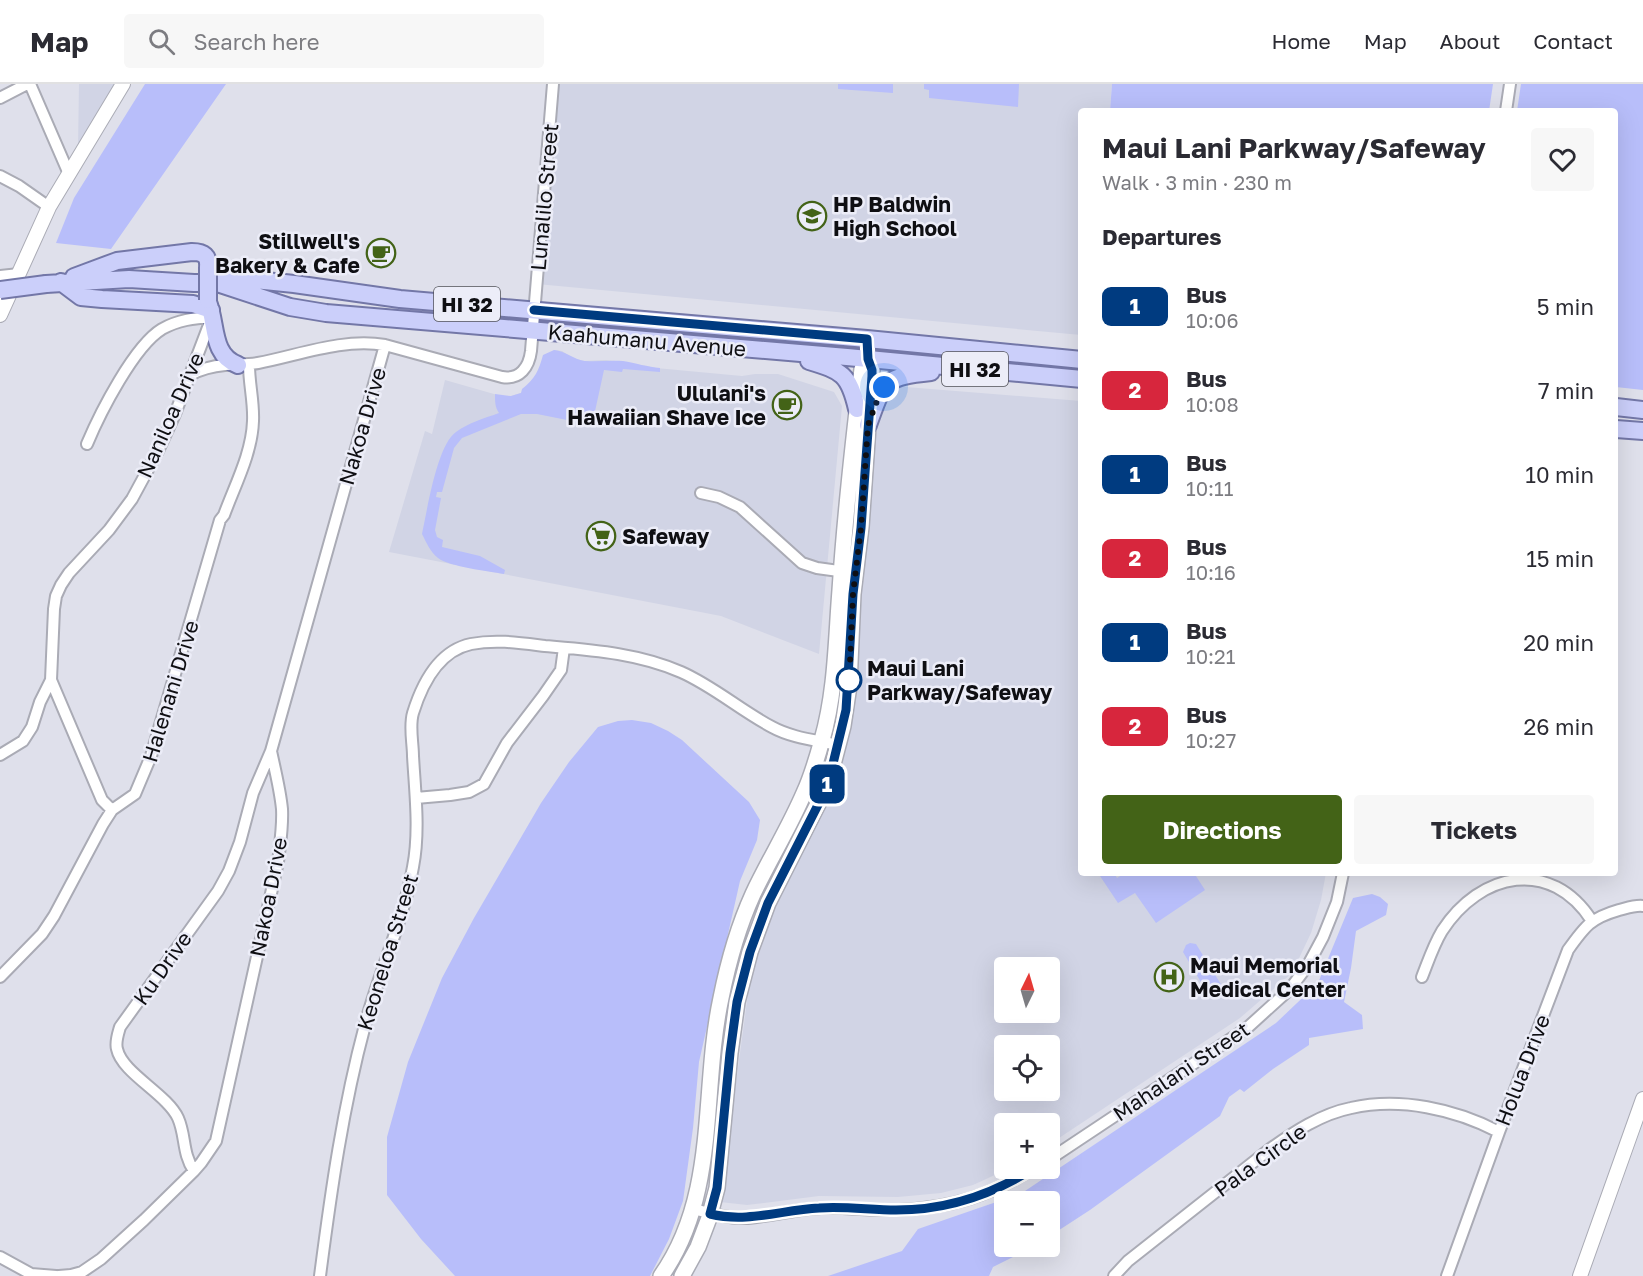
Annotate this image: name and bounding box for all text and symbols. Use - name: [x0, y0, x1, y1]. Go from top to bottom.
- search box: [124, 14, 544, 68]
- text: Map: [30, 25, 88, 58]
- icon: search: [145, 25, 178, 58]
- text: Search here: [193, 28, 319, 55]
- text: Home: [1271, 28, 1331, 54]
- text: Map: [1364, 28, 1407, 54]
- text: About: [1440, 28, 1500, 54]
- text: Contact: [1533, 28, 1613, 54]
- street label: Lunalilo Street: [525, 122, 563, 272]
- button: heart: [1531, 128, 1594, 191]
- text: Maui Lani Parkway/Safeway: [1102, 131, 1486, 164]
- text: Walk · 3 min · 230 m: [1102, 170, 1292, 194]
- place label: HP Baldwin High School: [833, 191, 957, 241]
- school or university icon: HP Baldwin High School: [796, 200, 828, 232]
- text: Departures: [1102, 223, 1221, 250]
- place label: Stillwell's Bakery & Cafe: [215, 228, 360, 278]
- cafe icon: Stillwell's Bakery & Cafe: [365, 237, 397, 269]
- text: Bus: [1186, 281, 1227, 308]
- road number: HI 32: [434, 287, 500, 321]
- text: 1: [1130, 293, 1140, 319]
- text: 5 min: [1537, 293, 1594, 320]
- text: 10:06: [1186, 308, 1239, 332]
- street label: Kaahumanu Avenue: [547, 318, 747, 362]
- street label: Naniloa Drive: [131, 348, 209, 482]
- road number: HI 32: [942, 352, 1008, 386]
- street label: Nakoa Drive: [333, 364, 391, 488]
- text: Bus: [1186, 365, 1227, 392]
- your location: [869, 372, 899, 402]
- text: 2: [1129, 377, 1141, 403]
- text: 7 min: [1538, 377, 1594, 404]
- place label: Ululani's Hawaiian Shave Ice: [567, 380, 766, 430]
- cafe icon: Ululani's Hawaiian Shave Ice: [771, 389, 803, 421]
- text: 10:08: [1186, 392, 1239, 416]
- text: Bus: [1186, 449, 1227, 476]
- text: 1: [1130, 461, 1140, 487]
- text: 10 min: [1525, 461, 1594, 488]
- text: 10:11: [1186, 476, 1234, 500]
- supermarket icon: Safeway: [585, 520, 617, 552]
- place label: Safeway: [622, 523, 710, 549]
- text: Bus: [1186, 533, 1227, 560]
- text: 2: [1129, 545, 1141, 571]
- text: 15 min: [1526, 545, 1594, 572]
- text: 10:16: [1186, 560, 1236, 584]
- street label: Halenani Drive: [136, 617, 204, 765]
- text: Bus: [1186, 617, 1227, 644]
- text: 1: [1130, 629, 1140, 655]
- text: 20 min: [1523, 629, 1594, 656]
- text: 10:21: [1186, 644, 1235, 668]
- place label: Maui Lani Parkway/Safeway: [867, 655, 1053, 705]
- marker: Maui Lani Parkway/Safeway: [836, 667, 862, 693]
- text: Bus: [1186, 701, 1227, 728]
- text: 2: [1129, 713, 1141, 739]
- text: 26 min: [1524, 713, 1594, 740]
- text: 10:27: [1186, 728, 1236, 752]
- line badge: 1: [808, 764, 846, 804]
- text: 1: [822, 771, 832, 797]
- button: Directions: [1102, 795, 1342, 864]
- button: Tickets: [1354, 795, 1594, 864]
- street label: Nakoa Drive: [244, 835, 292, 959]
- street label: Keoneloa Street: [351, 871, 423, 1033]
- street label: Ku Drive: [127, 926, 197, 1010]
- place label: Maui Memorial Medical Center: [1190, 952, 1345, 1002]
- north arrow: [994, 957, 1060, 1023]
- map controls: [994, 957, 1060, 1257]
- hospital icon: Maui Memorial Medical Center: [1153, 961, 1185, 993]
- street label: Holua Drive: [1489, 1011, 1555, 1129]
- street label: Mahalani Street: [1108, 1016, 1254, 1126]
- button: locate: [994, 1035, 1060, 1101]
- button: +: [994, 1113, 1060, 1179]
- street label: Pala Circle: [1209, 1118, 1311, 1202]
- button: −: [994, 1191, 1060, 1257]

